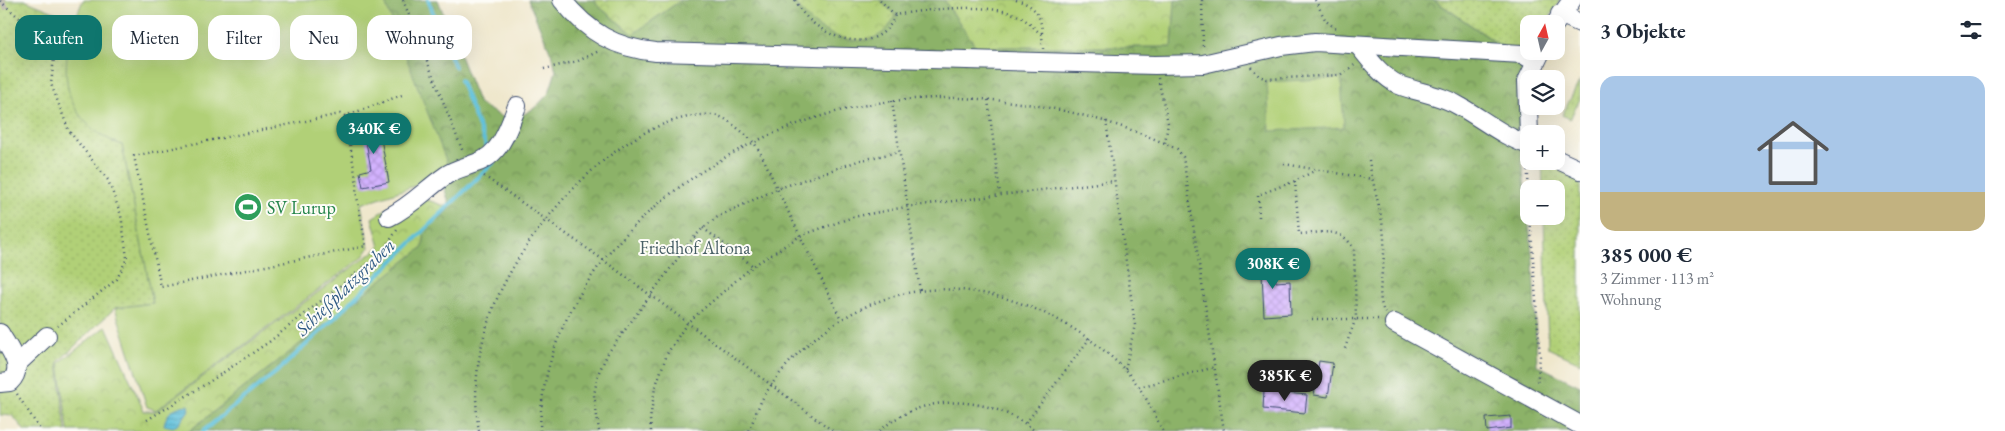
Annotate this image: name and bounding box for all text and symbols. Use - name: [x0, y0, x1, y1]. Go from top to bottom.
- chip: Kaufen: [15, 15, 102, 60]
- chip: Mieten: [112, 15, 198, 60]
- chip: Filter: [208, 15, 280, 60]
- chip: Neu: [290, 15, 357, 60]
- chip: Wohnung: [367, 15, 472, 60]
- north arrow: [1520, 15, 1565, 60]
- map controls: [1520, 15, 1565, 225]
- icon: filters: [1957, 16, 1985, 44]
- text: 3 Objekte: [1600, 17, 1686, 44]
- button: layers: [1520, 70, 1565, 115]
- icon: home: [1748, 108, 1838, 198]
- pin: 340K €: [333, 112, 415, 155]
- text: 340K €: [347, 118, 401, 139]
- button: +: [1520, 125, 1565, 170]
- button: −: [1520, 180, 1565, 225]
- sports icon: SV Lurup: [233, 192, 263, 222]
- place label: SV Lurup: [267, 196, 336, 219]
- water label: Schießplatzgraben: [289, 233, 400, 342]
- park label: Friedhof Altona: [639, 236, 751, 259]
- text: 385 000 €: [1600, 241, 1692, 268]
- pin: 308K €: [1232, 248, 1314, 290]
- text: 308K €: [1246, 253, 1300, 274]
- text: 3 Zimmer · 113 m²: [1600, 268, 1714, 289]
- text: Wohnung: [1600, 289, 1661, 310]
- pin: 385K €: [1244, 360, 1326, 402]
- text: 385K €: [1258, 365, 1312, 386]

